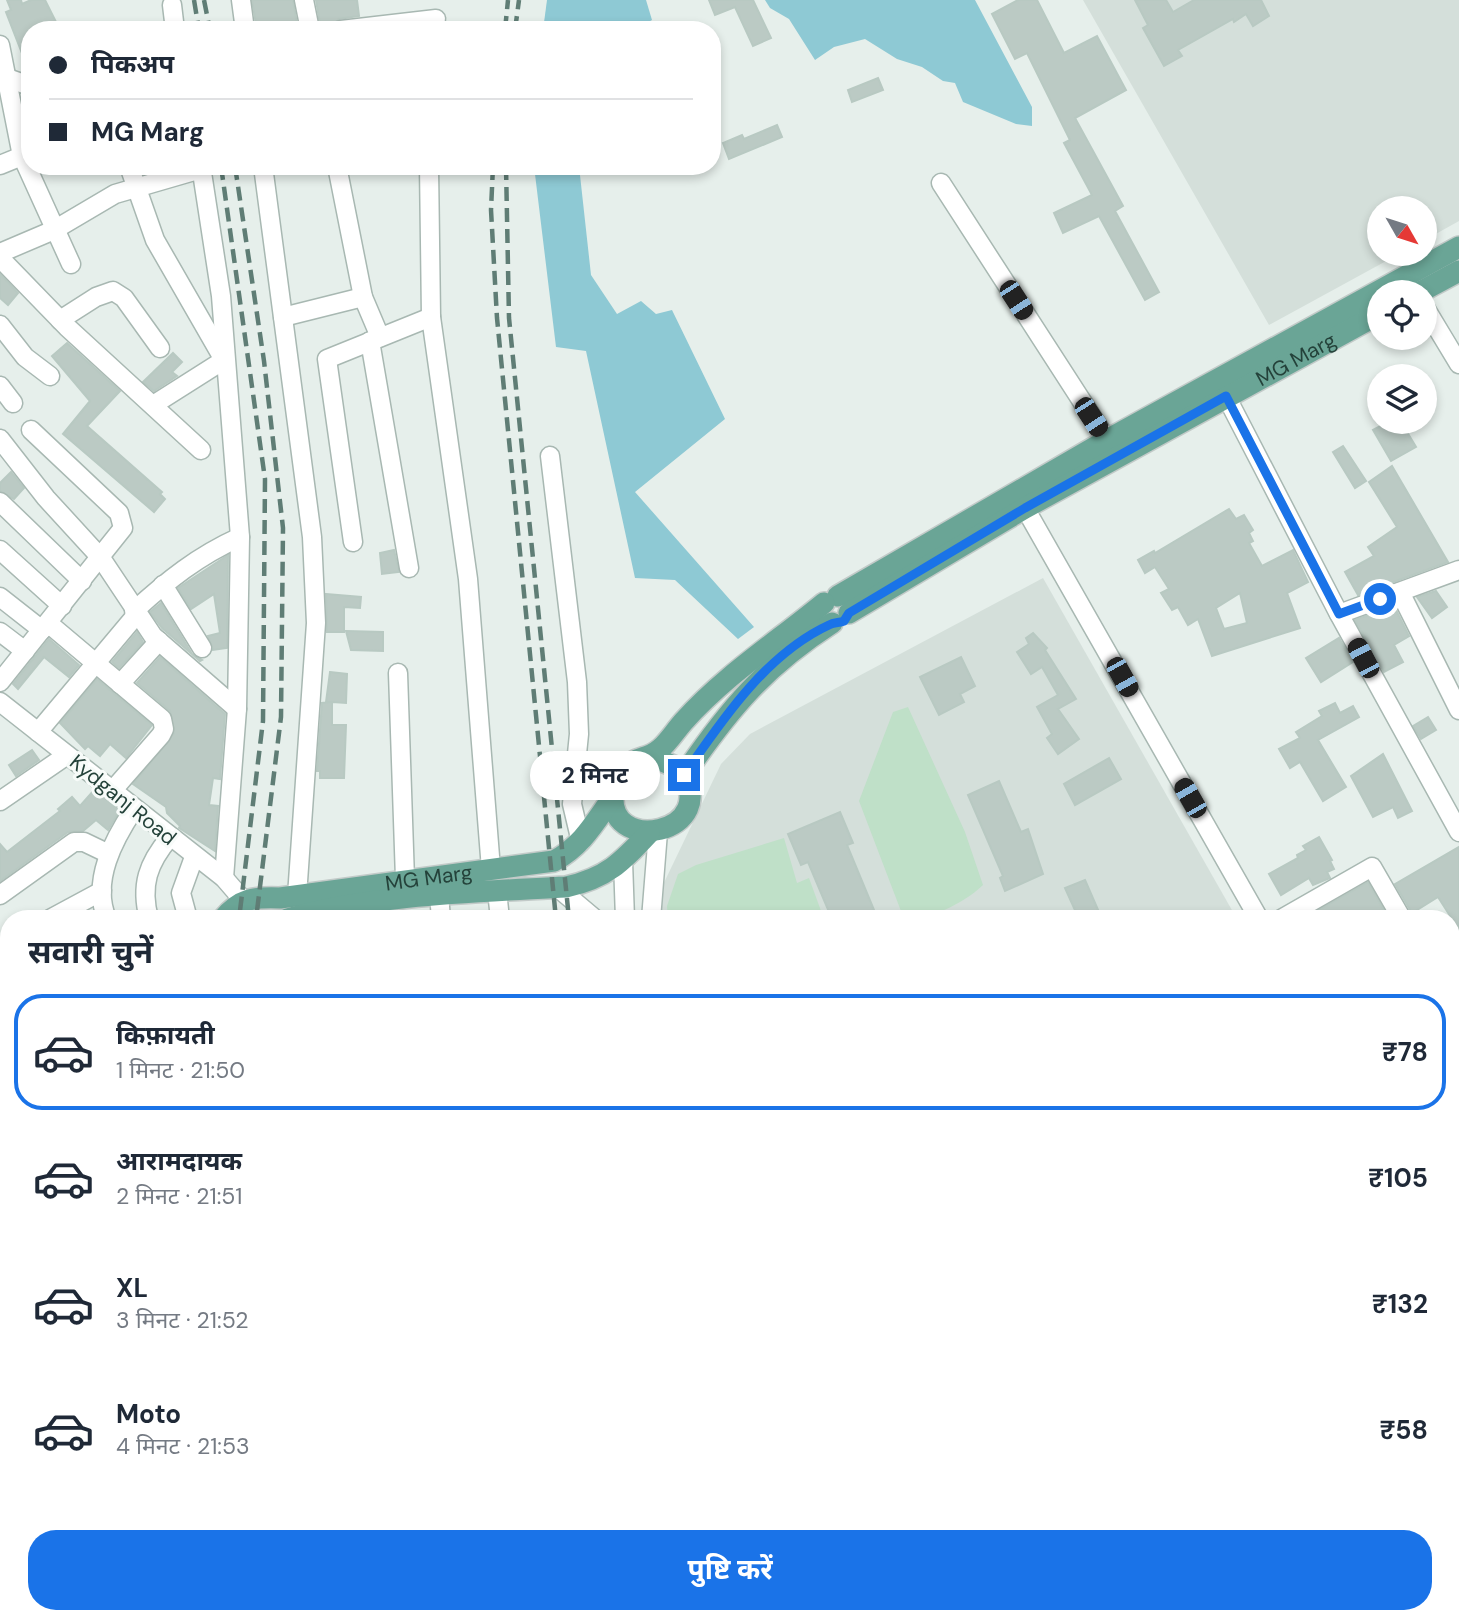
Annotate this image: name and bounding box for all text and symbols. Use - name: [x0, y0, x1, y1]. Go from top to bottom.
- text: पिकअप: [91, 47, 174, 81]
- text: MG Marg: [91, 115, 204, 149]
- north arrow: [1367, 196, 1437, 266]
- map controls: [1367, 196, 1437, 434]
- car: [996, 277, 1037, 323]
- button: locate: [1367, 280, 1437, 350]
- street label: MG Marg: [1251, 326, 1341, 393]
- button: layers: [1367, 364, 1437, 434]
- car: [1071, 394, 1112, 440]
- route start: [1364, 583, 1396, 615]
- car: [1344, 635, 1383, 681]
- car: [1103, 654, 1142, 700]
- street label: Kydganj Road: [64, 748, 182, 852]
- callout: 2 मिनट: [530, 750, 660, 800]
- route end: [668, 759, 700, 791]
- text: 2 मिनट: [562, 760, 628, 790]
- car: [1171, 775, 1210, 821]
- street label: MG Marg: [383, 858, 474, 898]
- text: सवारी चुनें: [28, 931, 153, 973]
- text: किफ़ायती: [116, 1018, 215, 1052]
- icon: car: [32, 1021, 95, 1084]
- text: ₹78: [1382, 1035, 1428, 1069]
- text: 1 मिनट · 21:50: [116, 1055, 245, 1085]
- text: आरामदायक: [116, 1144, 242, 1178]
- icon: car: [32, 1147, 95, 1210]
- text: ₹105: [1368, 1161, 1428, 1195]
- text: 2 मिनट · 21:51: [116, 1181, 243, 1211]
- text: XL: [116, 1271, 148, 1305]
- icon: car: [32, 1273, 95, 1336]
- text: ₹132: [1372, 1287, 1428, 1321]
- text: 3 मिनट · 21:52: [116, 1305, 249, 1335]
- text: Moto: [116, 1397, 181, 1431]
- icon: car: [32, 1399, 95, 1462]
- text: ₹58: [1379, 1413, 1428, 1447]
- text: 4 मिनट · 21:53: [116, 1431, 250, 1461]
- button: पुष्टि करें: [28, 1530, 1432, 1610]

